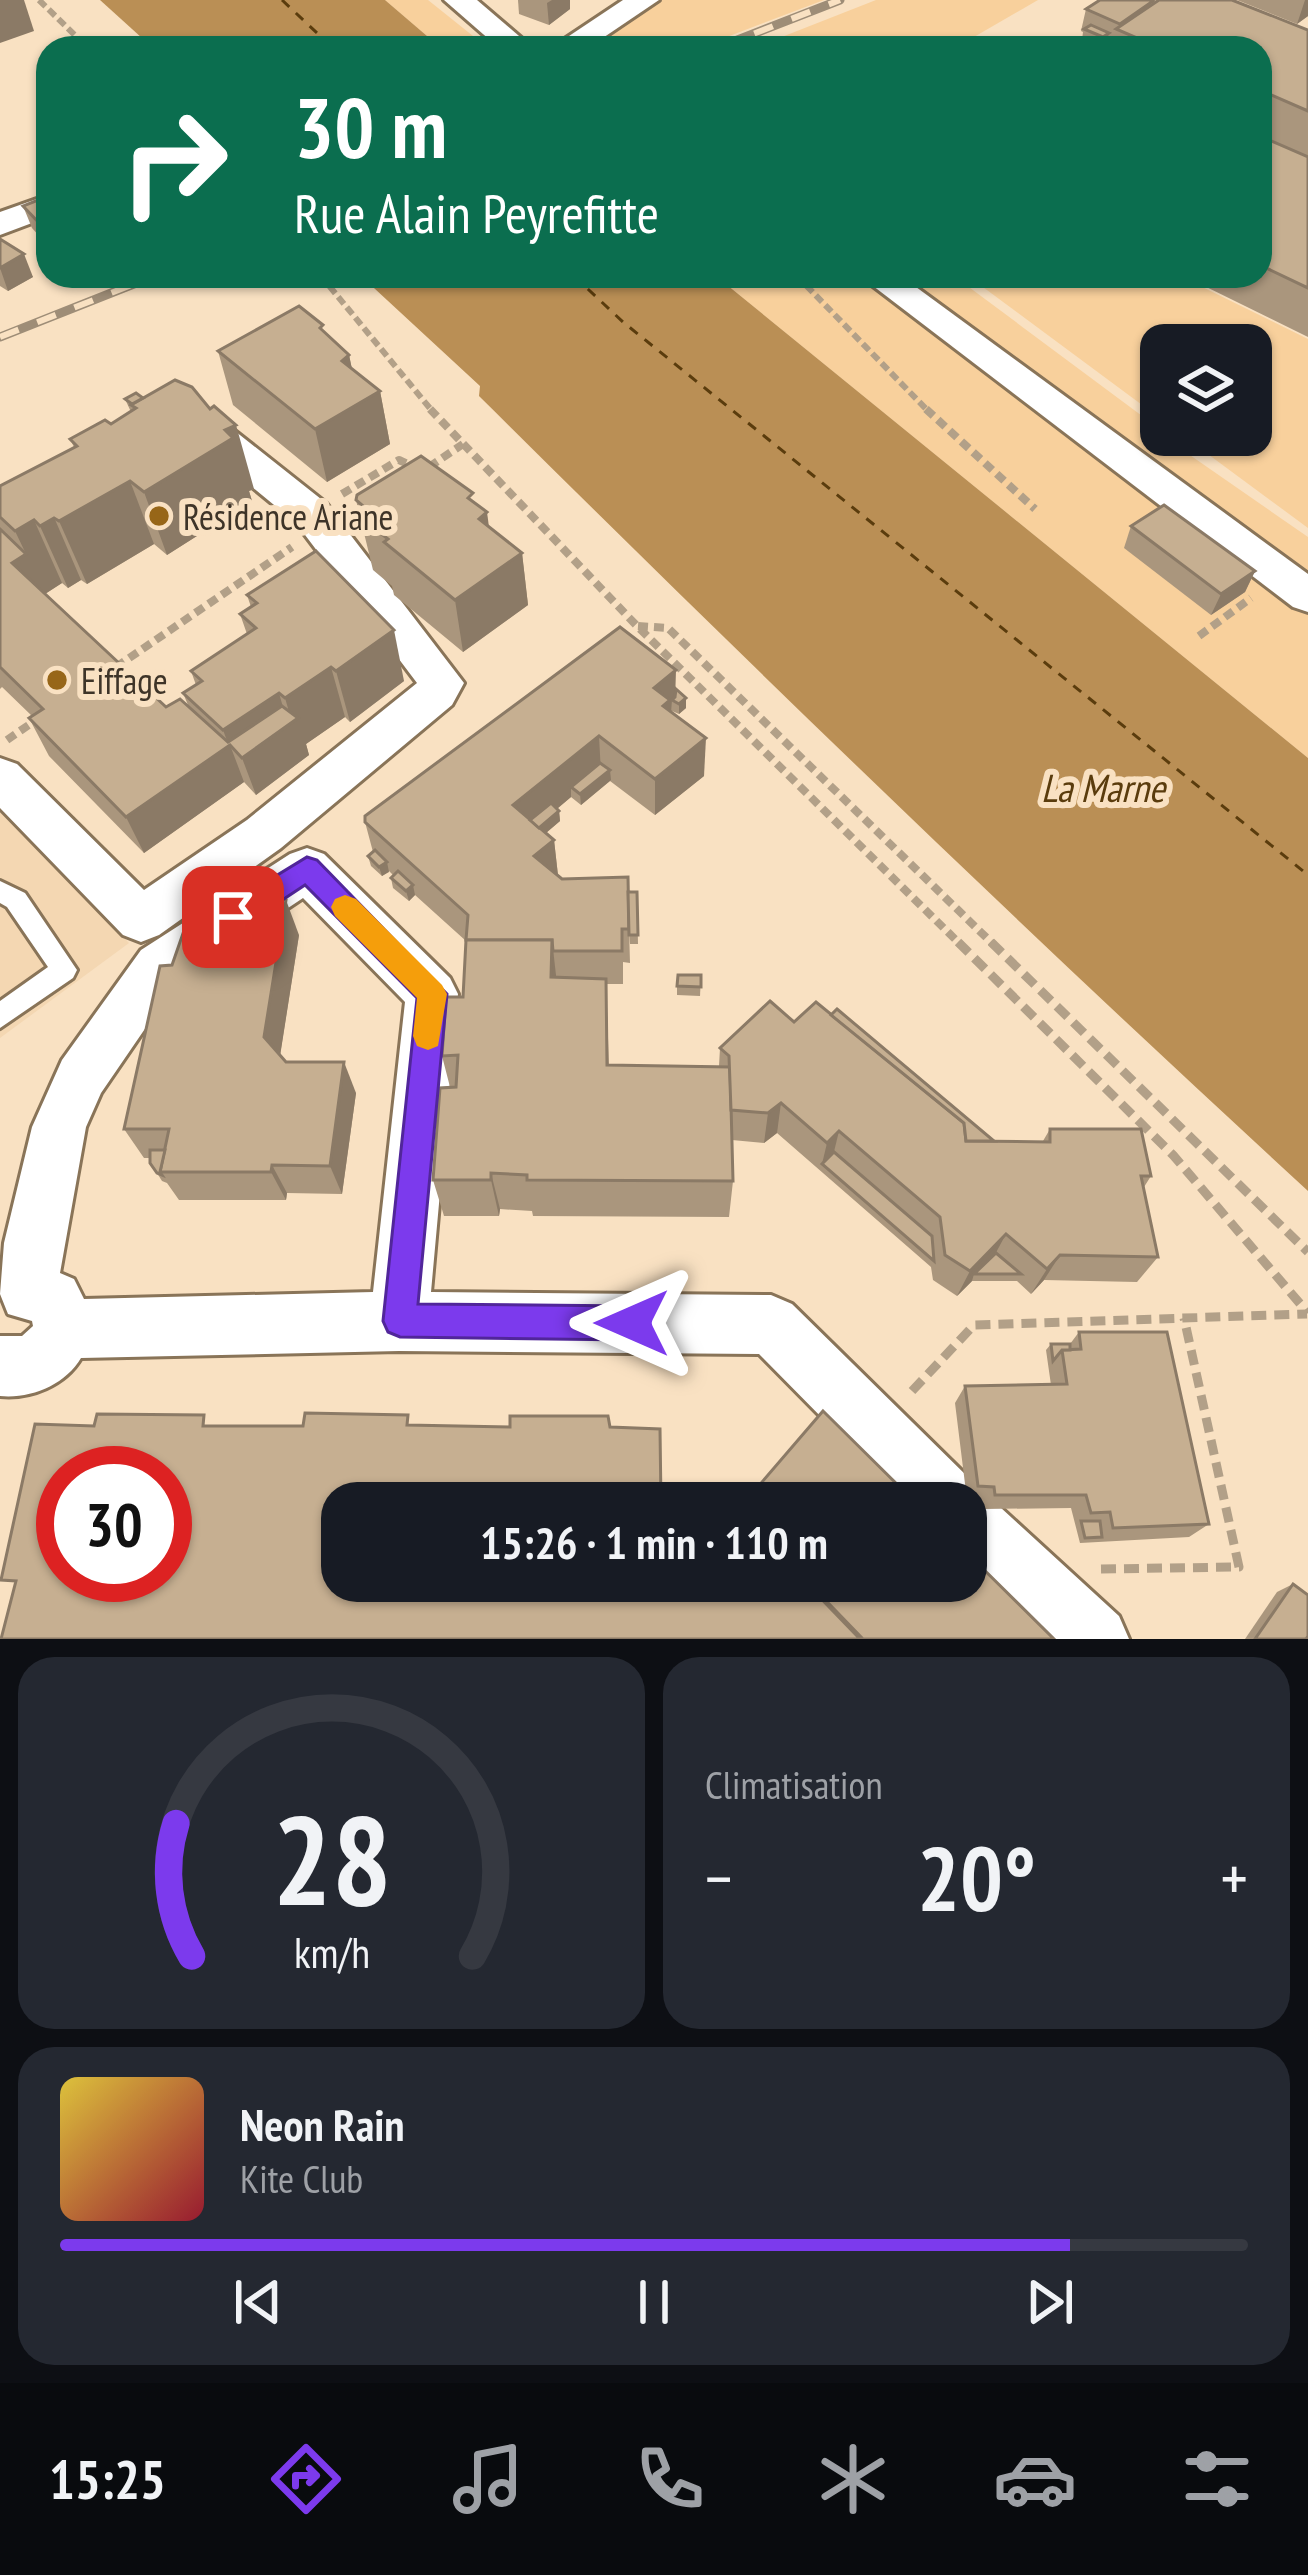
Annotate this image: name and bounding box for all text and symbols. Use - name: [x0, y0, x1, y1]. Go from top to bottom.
- text: 30 m: [294, 72, 447, 181]
- icon: right: [96, 84, 252, 240]
- text: Rue Alain Peyrefitte: [294, 178, 659, 248]
- map controls: [1140, 324, 1272, 456]
- button: layers: [1140, 324, 1272, 456]
- place label: Résidence Ariane: [183, 493, 394, 540]
- marker: Résidence Ariane: [146, 503, 172, 529]
- place label: Eiffage: [81, 657, 168, 704]
- marker: Eiffage: [44, 667, 70, 693]
- water label: La Marne: [1041, 762, 1168, 813]
- pin: [182, 866, 284, 968]
- icon: arrive: [200, 884, 266, 950]
- position arrow: [569, 1260, 695, 1386]
- speed limit sign: 30: [36, 1446, 192, 1602]
- text: 15:26 · 1 min · 110 m: [480, 1513, 828, 1571]
- text: Climatisation: [705, 1759, 883, 1810]
- text: 28: [272, 1778, 391, 1939]
- text: 20°: [917, 1819, 1036, 1936]
- text: −: [705, 1835, 732, 1920]
- text: +: [1221, 1835, 1248, 1920]
- text: km/h: [293, 1924, 370, 1980]
- text: Neon Rain: [240, 2095, 405, 2153]
- text: Kite Club: [240, 2153, 363, 2204]
- icon: previous: [225, 2269, 291, 2335]
- icon: pause: [621, 2269, 687, 2335]
- icon: next: [1017, 2269, 1083, 2335]
- icon: directions: [264, 2437, 348, 2521]
- icon: music: [446, 2437, 530, 2521]
- icon: phone: [628, 2437, 712, 2521]
- icon: climate: [811, 2437, 895, 2521]
- icon: car: [993, 2437, 1077, 2521]
- icon: filters: [1175, 2437, 1259, 2521]
- text: 15:25: [49, 2444, 166, 2514]

